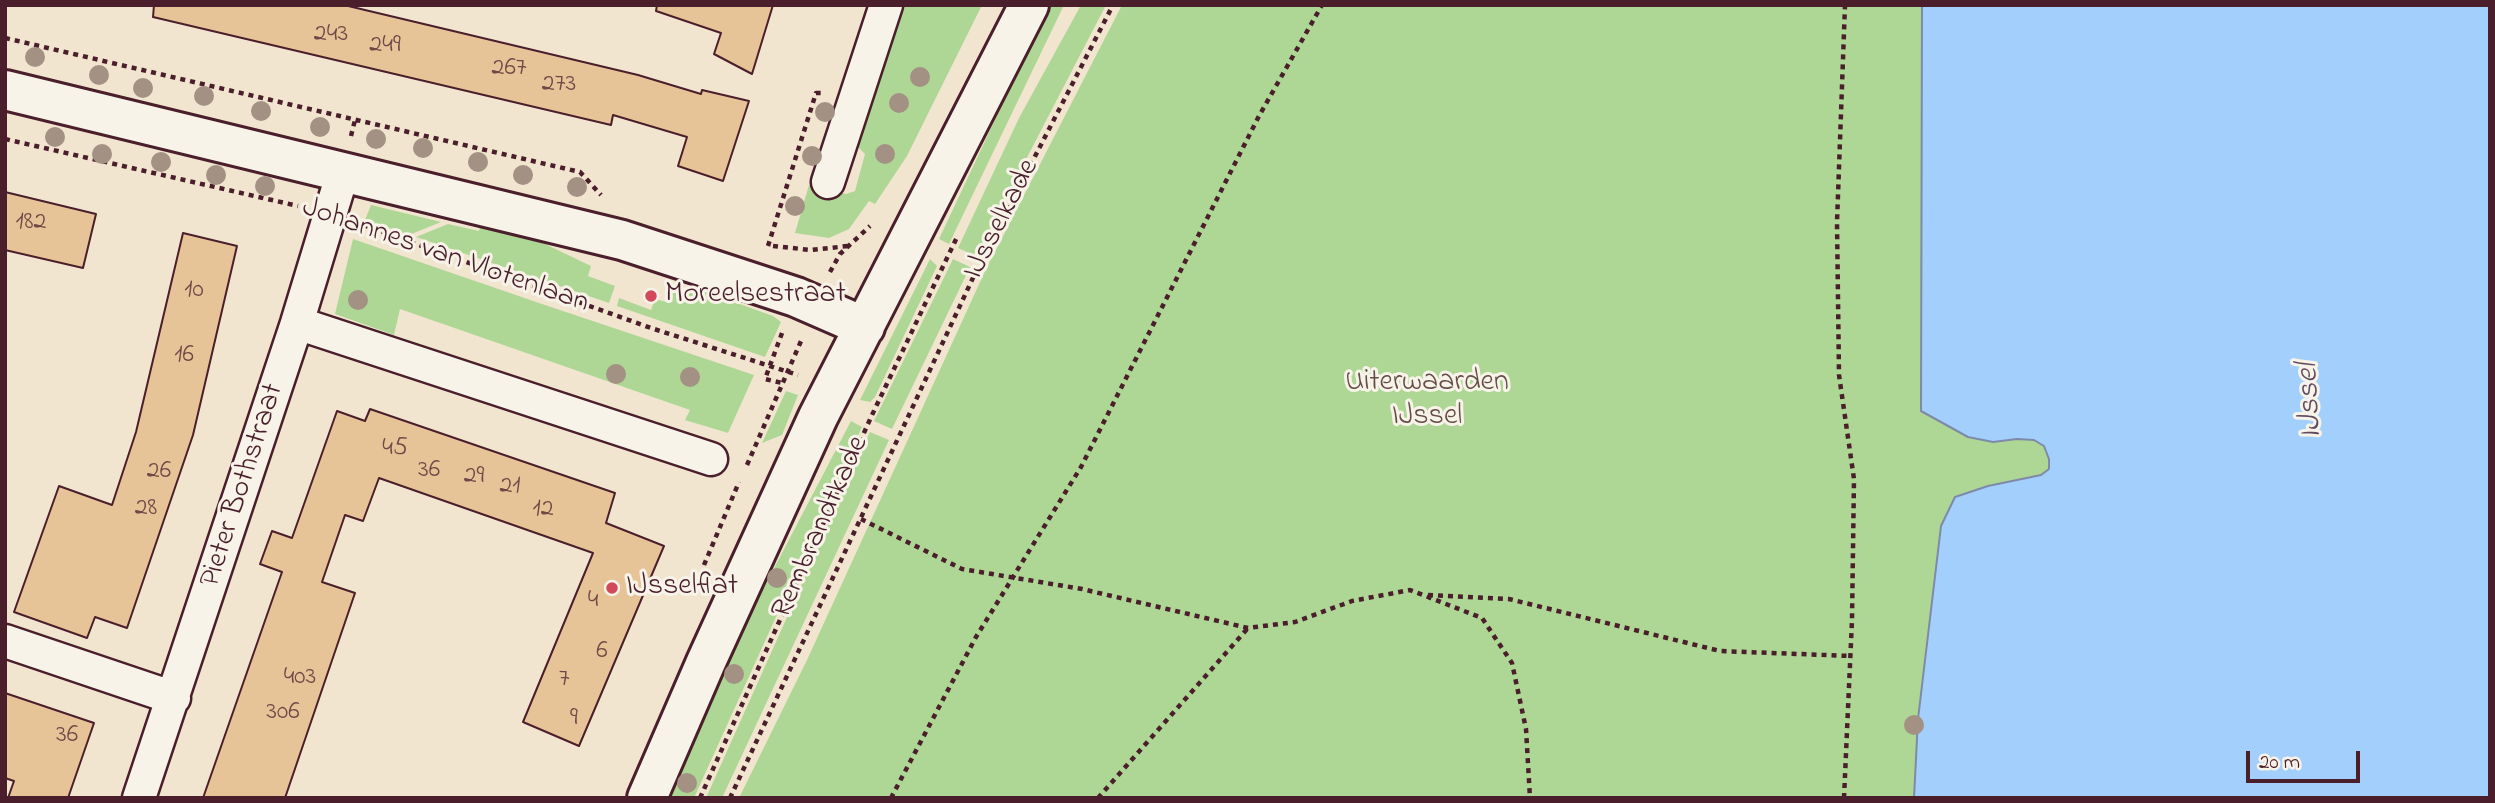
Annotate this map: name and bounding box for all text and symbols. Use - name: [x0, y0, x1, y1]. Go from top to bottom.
- house number: 243: [314, 20, 348, 52]
- house number: 249: [369, 31, 401, 63]
- house number: 267: [491, 54, 527, 86]
- house number: 273: [542, 70, 576, 102]
- street label: IJsselkade: [957, 154, 1049, 286]
- street label: Johannes van Vlotenlaan: [297, 191, 593, 323]
- house number: 182: [16, 208, 46, 240]
- house number: 10: [184, 276, 204, 308]
- place label: Moreelsestraat: [665, 278, 846, 314]
- marker: Moreelsestraat: [643, 288, 659, 304]
- house number: 16: [174, 341, 194, 373]
- water label: IJssel: [2291, 362, 2333, 440]
- park label: Uiterwaarden IJssel: [1345, 366, 1509, 436]
- street label: Pieter Bothstraat: [194, 380, 294, 592]
- street label: Rembrandtkade: [766, 431, 878, 625]
- house number: 45: [382, 434, 408, 466]
- house number: 36: [418, 456, 440, 488]
- house number: 26: [147, 457, 171, 489]
- house number: 29: [464, 462, 484, 494]
- house number: 21: [499, 472, 521, 504]
- house number: 28: [135, 494, 157, 526]
- house number: 12: [532, 495, 554, 527]
- place label: IJsselflat: [626, 570, 738, 606]
- marker: IJsselflat: [604, 580, 620, 596]
- house number: 4: [588, 586, 598, 618]
- house number: 6: [596, 637, 608, 669]
- house number: 403: [284, 663, 316, 695]
- house number: 7: [559, 665, 569, 697]
- house number: 306: [266, 698, 300, 730]
- house number: 9: [570, 704, 578, 736]
- house number: 36: [56, 721, 78, 753]
- scale bar: [2250, 736, 2364, 780]
- text: 20 m: [2259, 748, 2300, 778]

